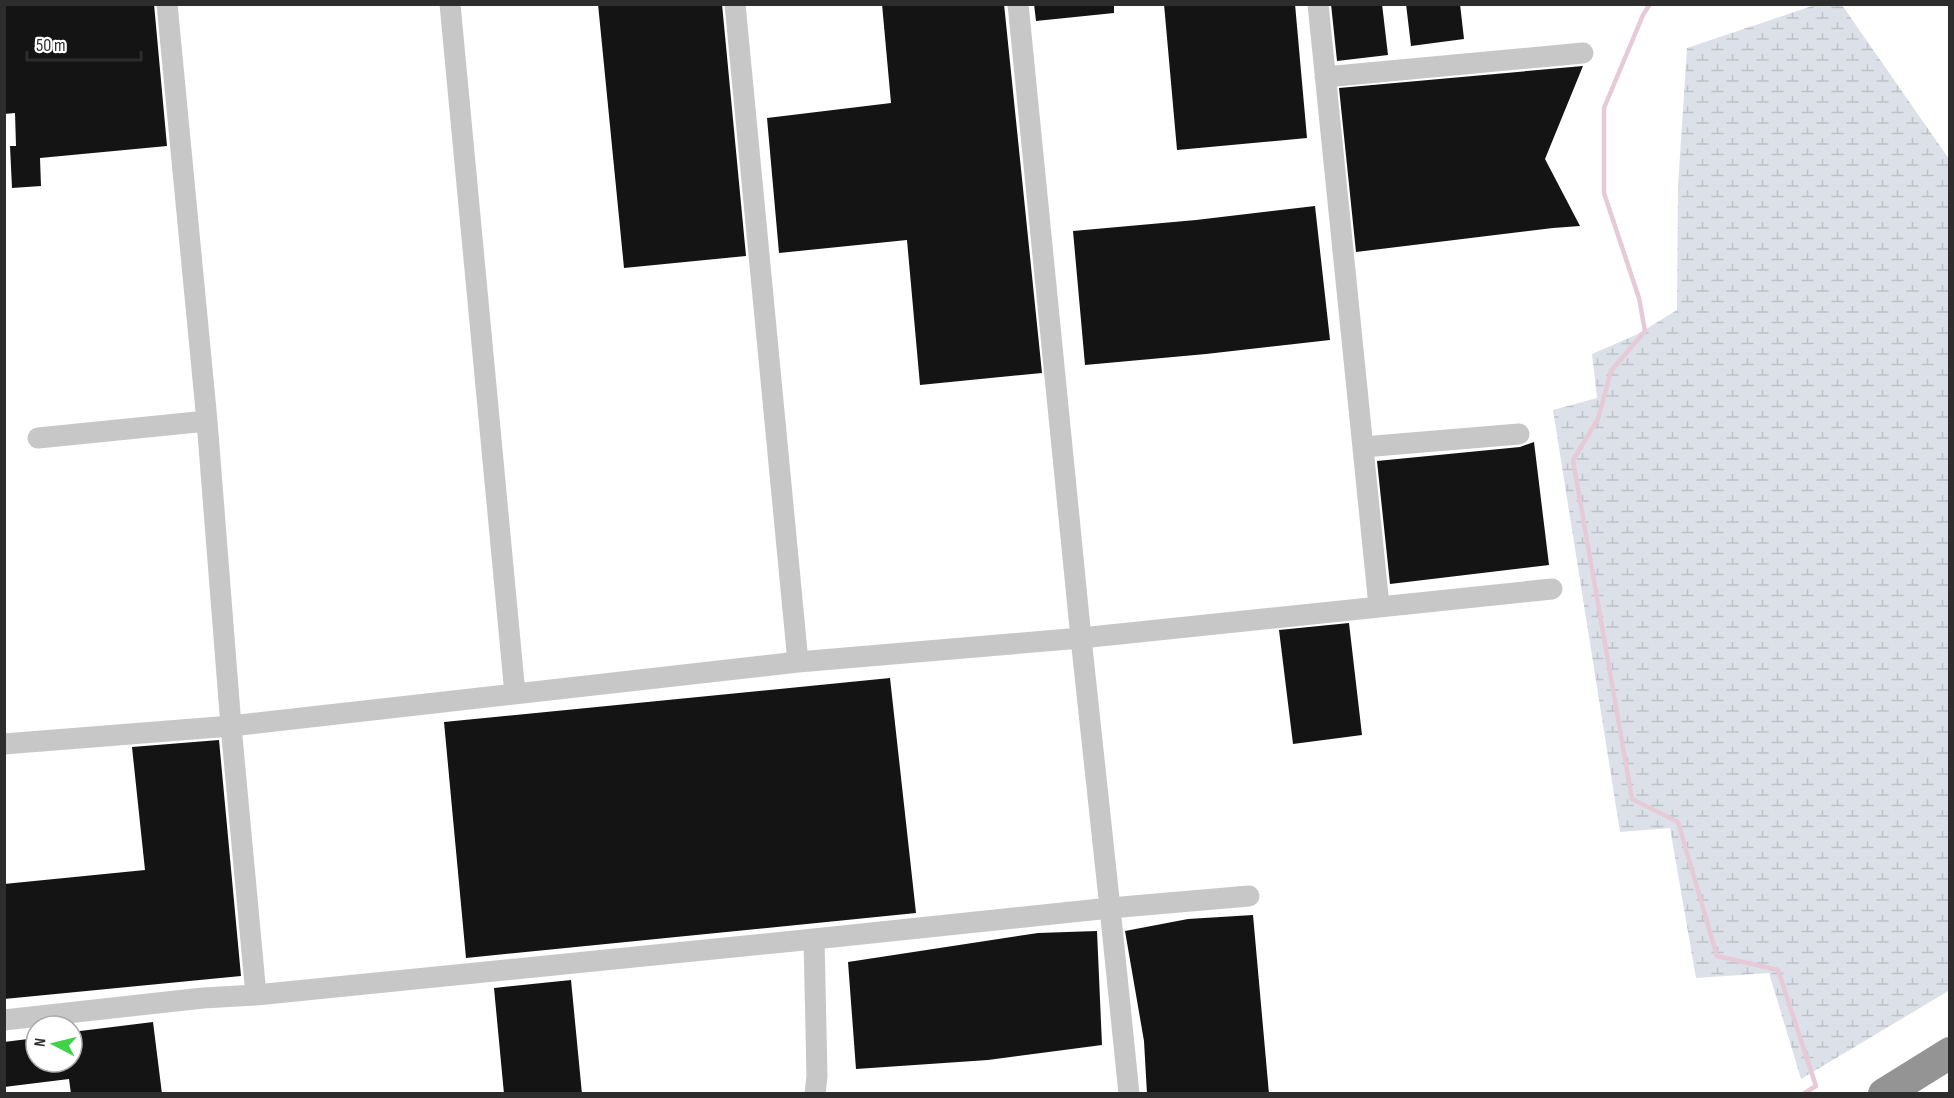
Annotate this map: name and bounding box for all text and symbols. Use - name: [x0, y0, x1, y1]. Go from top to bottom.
- scale bar: [27, 24, 141, 62]
- text: 50 m: [36, 35, 66, 56]
- north arrow: [24, 1014, 84, 1074]
- text: N: [31, 1037, 51, 1048]

